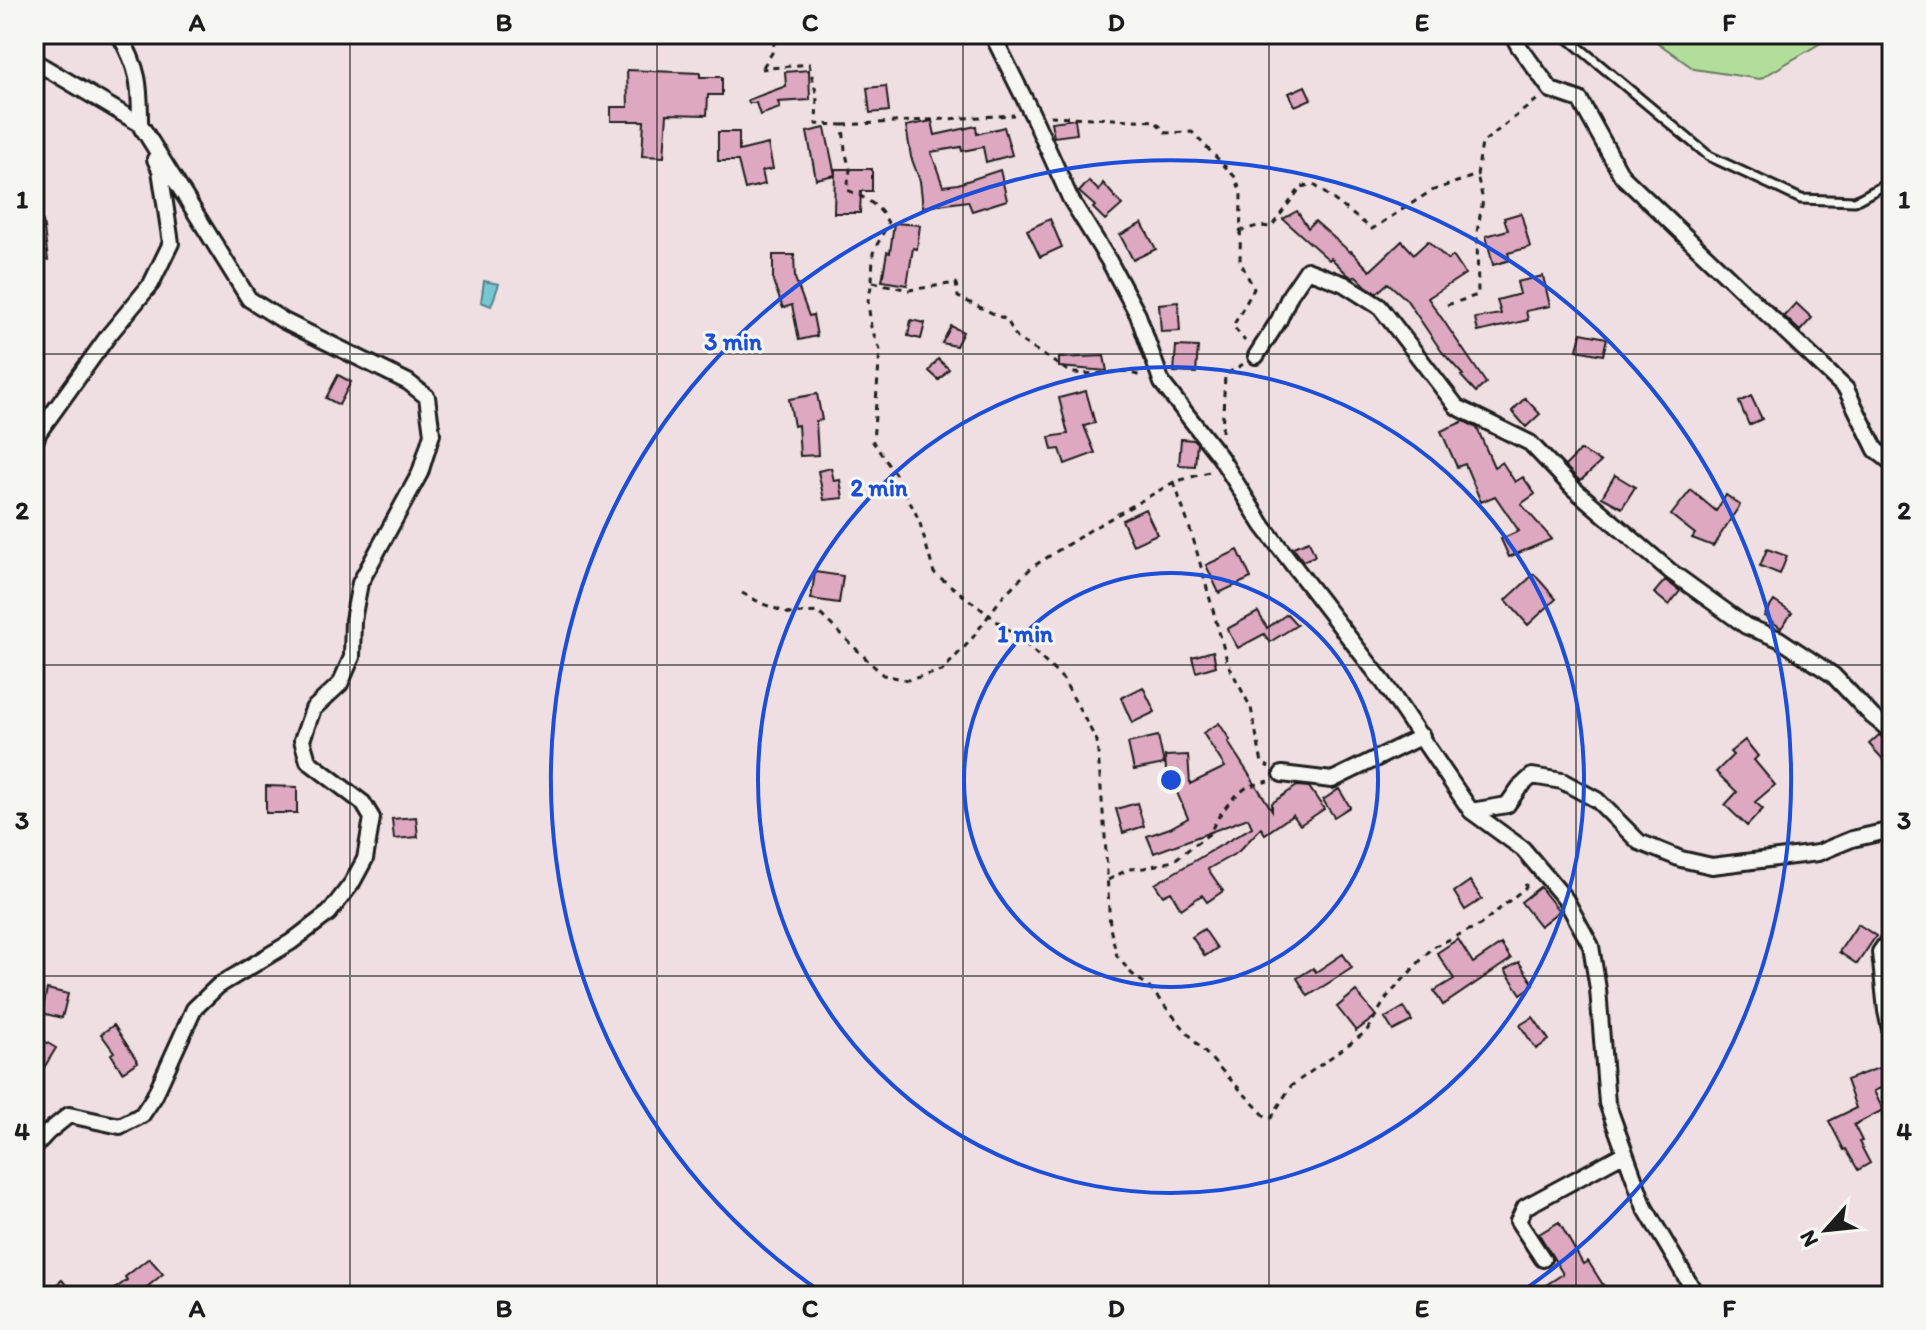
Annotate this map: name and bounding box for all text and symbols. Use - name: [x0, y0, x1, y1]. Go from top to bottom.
- text: A: [188, 6, 206, 38]
- text: B: [496, 6, 513, 38]
- text: C: [802, 6, 819, 38]
- text: D: [1107, 6, 1125, 38]
- text: E: [1415, 6, 1429, 38]
- text: F: [1722, 6, 1736, 38]
- text: 1: [16, 183, 28, 215]
- text: 1: [1898, 183, 1910, 215]
- text: 3 min: [704, 327, 762, 356]
- text: 2 min: [850, 473, 908, 502]
- text: 2: [15, 494, 29, 526]
- text: 2: [1897, 494, 1911, 526]
- text: 1 min: [997, 619, 1053, 648]
- centre of rings: [1157, 766, 1185, 794]
- text: 3: [15, 804, 29, 836]
- text: 3: [1897, 804, 1911, 836]
- text: 4: [14, 1115, 30, 1147]
- text: 4: [1896, 1115, 1912, 1147]
- north arrow: [1786, 1190, 1866, 1270]
- text: N: [1793, 1226, 1824, 1252]
- text: A: [188, 1292, 206, 1324]
- text: B: [496, 1292, 513, 1324]
- text: C: [802, 1292, 819, 1324]
- text: D: [1107, 1292, 1125, 1324]
- text: E: [1415, 1292, 1429, 1324]
- text: F: [1722, 1292, 1736, 1324]

